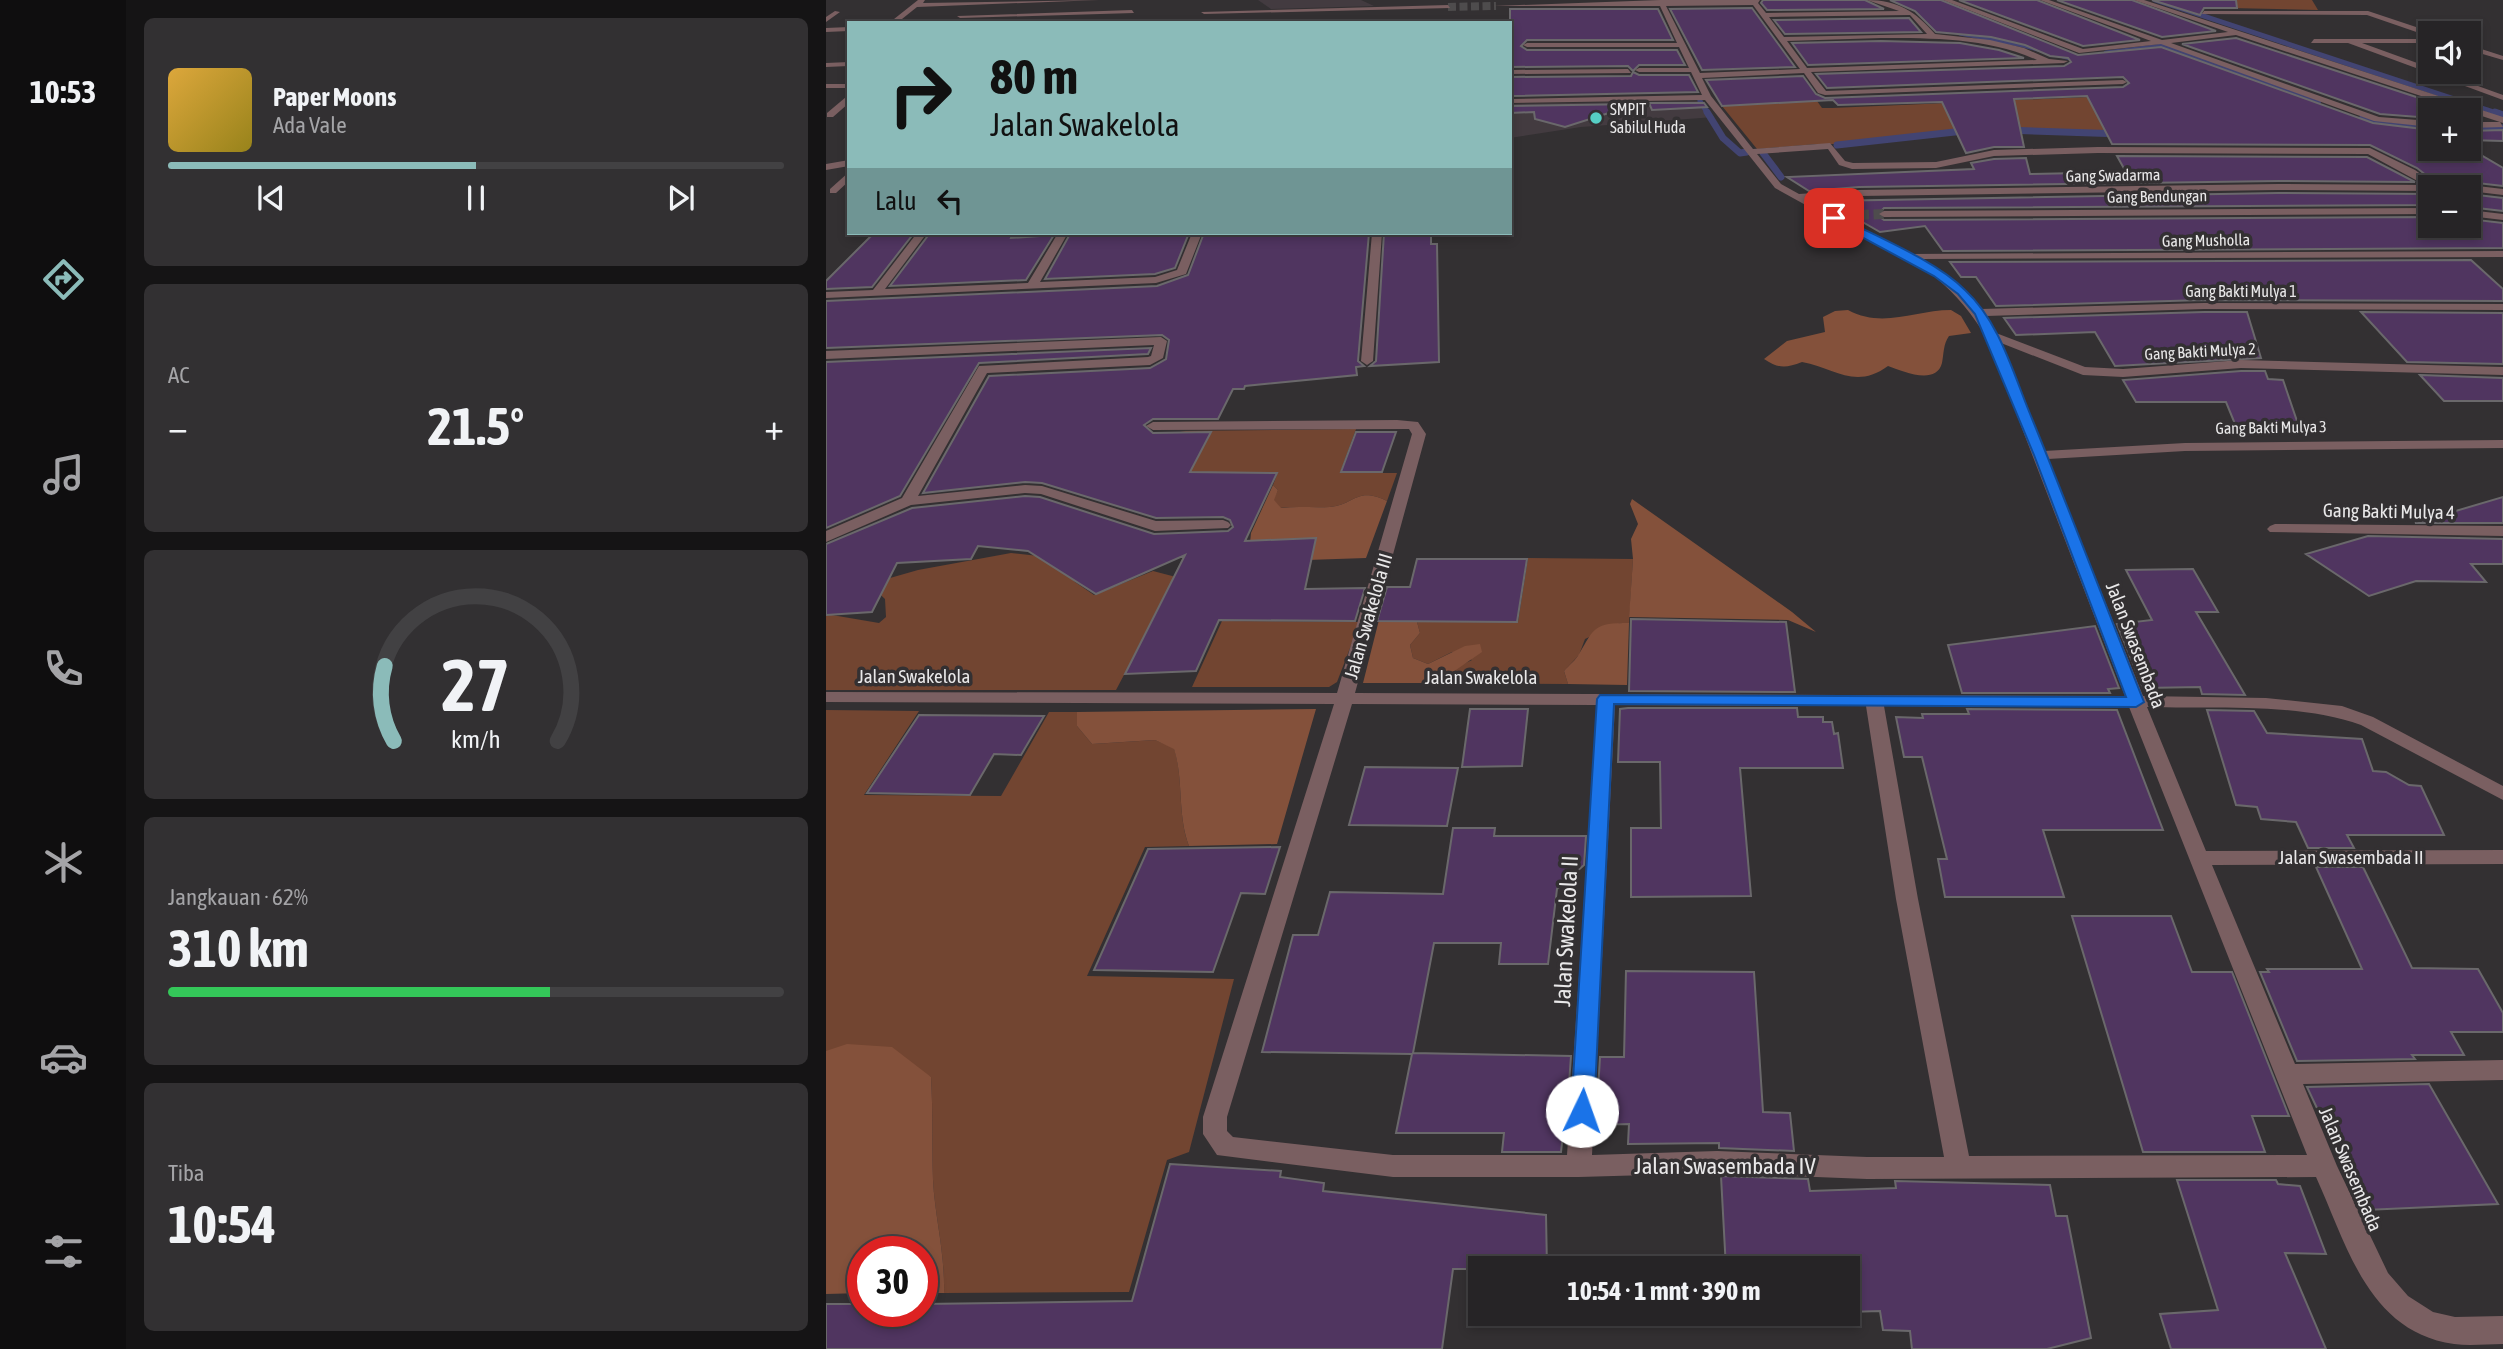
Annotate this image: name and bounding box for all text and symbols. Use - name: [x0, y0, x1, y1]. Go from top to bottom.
- map controls: [2418, 21, 2481, 238]
- button: sound: [2418, 21, 2481, 84]
- text: 80 m: [990, 48, 1078, 104]
- icon: right: [875, 49, 966, 140]
- text: 10:53: [30, 73, 96, 110]
- text: Paper Moons: [273, 82, 396, 112]
- button: +: [2418, 98, 2481, 161]
- place label: SMPIT Sabilul Huda: [1610, 100, 1686, 136]
- text: Jalan Swakelola: [990, 106, 1180, 143]
- marker: SMPIT Sabilul Huda: [1588, 110, 1604, 126]
- text: Ada Vale: [273, 112, 347, 138]
- street label: Gang Swadarma: [2065, 165, 2161, 186]
- button: −: [2418, 175, 2481, 238]
- icon: previous: [252, 179, 290, 217]
- icon: pause: [457, 179, 495, 217]
- icon: next: [662, 179, 700, 217]
- icon: left: [931, 182, 969, 220]
- text: Lalu: [875, 186, 917, 216]
- street label: Gang Bendungan: [2107, 186, 2207, 207]
- pin: [1804, 188, 1864, 248]
- icon: arrive: [1815, 199, 1853, 237]
- street label: Gang Musholla: [2162, 230, 2250, 251]
- icon: directions: [39, 255, 88, 304]
- street label: Gang Bakti Mulya 1: [2185, 282, 2297, 301]
- street label: Gang Bakti Mulya 2: [2144, 339, 2256, 364]
- text: AC: [168, 362, 190, 388]
- text: 21.5°: [428, 396, 524, 456]
- text: −: [168, 405, 188, 448]
- text: +: [764, 405, 784, 448]
- street label: Gang Bakti Mulya 3: [2215, 417, 2327, 438]
- icon: music: [39, 450, 88, 499]
- street label: Gang Bakti Mulya 4: [2323, 499, 2455, 523]
- street label: Jalan Swakelola III: [1340, 551, 1396, 681]
- street label: Jalan Swasembada: [2102, 579, 2170, 711]
- text: 27: [442, 643, 510, 726]
- icon: phone: [39, 644, 88, 693]
- street label: Jalan Swakelola: [858, 665, 970, 687]
- street label: Jalan Swakelola: [1425, 666, 1537, 688]
- text: km/h: [451, 724, 501, 752]
- icon: climate: [39, 838, 88, 887]
- street label: Jalan Swasembada II: [2278, 846, 2424, 868]
- street label: Jalan Swakelola II: [1549, 855, 1583, 1007]
- text: Jangkauan · 62%: [168, 884, 308, 910]
- text: 310 km: [168, 918, 309, 978]
- icon: car: [39, 1033, 88, 1082]
- position arrow: [1545, 1074, 1619, 1148]
- street label: Jalan Swasembada: [2315, 1103, 2387, 1235]
- street label: Jalan Swasembada IV: [1634, 1153, 1816, 1179]
- text: Tiba: [168, 1160, 205, 1186]
- text: 10:54: [168, 1194, 276, 1254]
- icon: filters: [39, 1227, 88, 1276]
- speed limit sign: 30: [847, 1236, 938, 1327]
- text: 10:54 · 1 mnt · 390 m: [1568, 1276, 1760, 1306]

